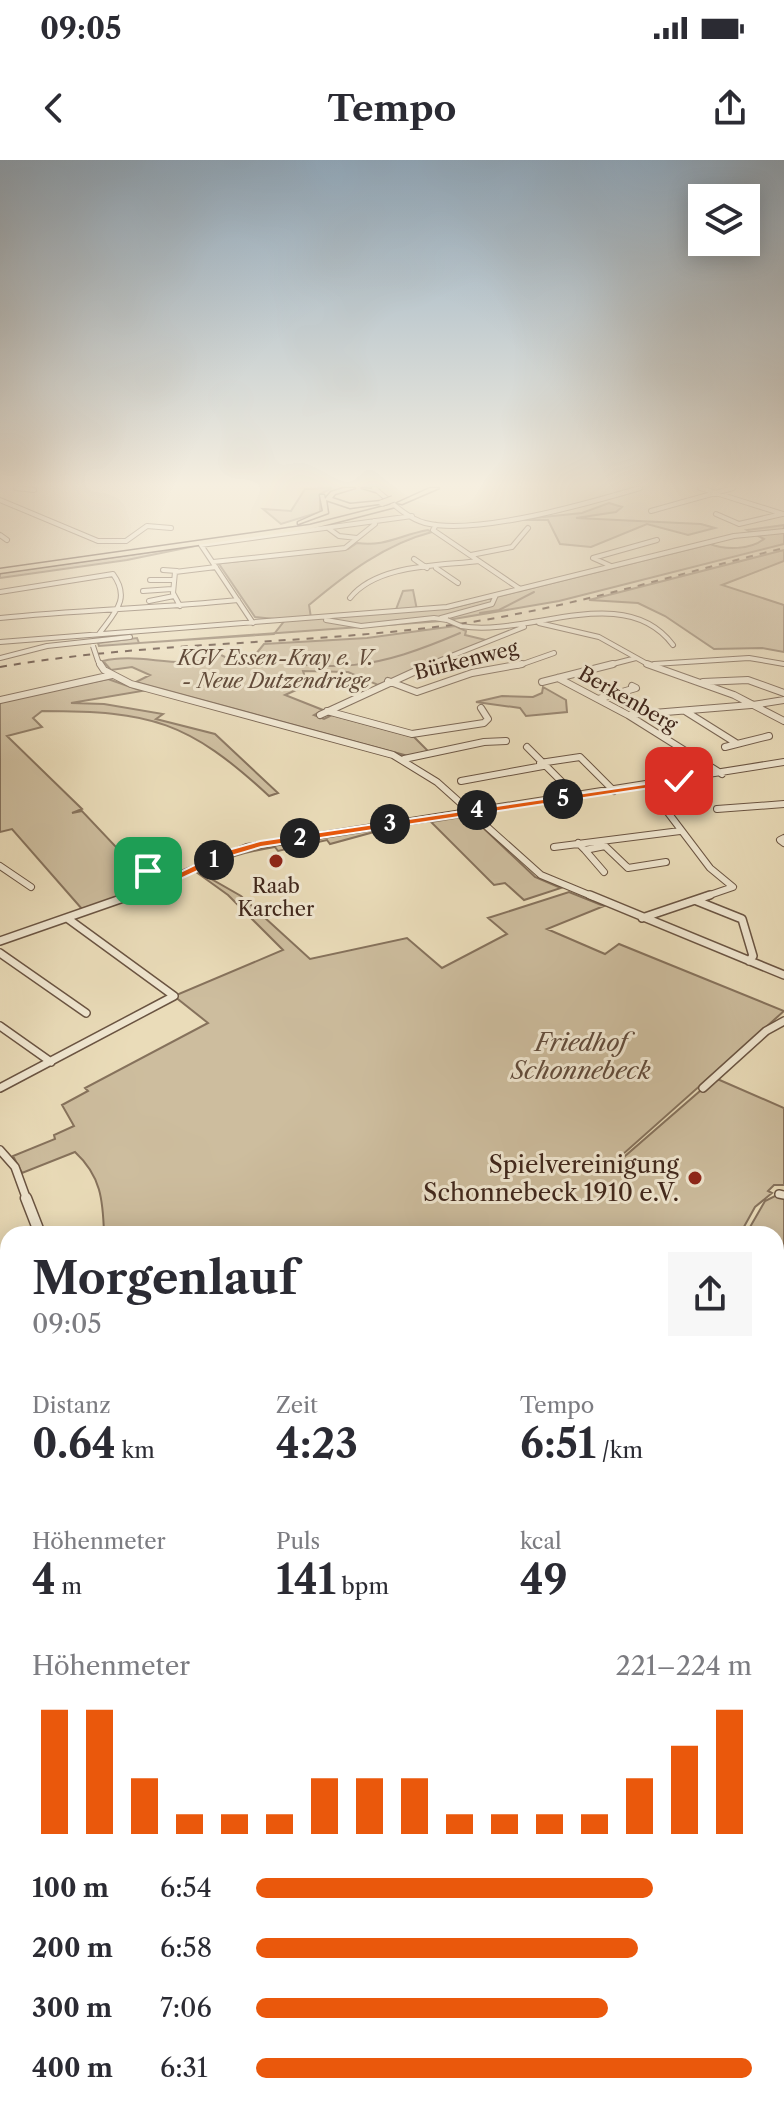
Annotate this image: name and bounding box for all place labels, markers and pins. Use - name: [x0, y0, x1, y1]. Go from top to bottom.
- pin: [645, 747, 713, 815]
- pin: 5: [543, 779, 583, 819]
- pin: 4: [457, 790, 497, 830]
- pin: 3: [370, 804, 410, 844]
- pin: 2: [280, 818, 320, 858]
- pin: [114, 837, 182, 905]
- pin: 1: [194, 840, 234, 880]
- marker: Raab Karcher: [267, 852, 285, 870]
- place label: Raab Karcher: [238, 874, 315, 921]
- place label: Spielvereinigung Schonnebeck 1910 e.V.: [423, 1150, 679, 1207]
- marker: Spielvereinigung Schonnebeck 1910 e.V.: [686, 1169, 704, 1187]

